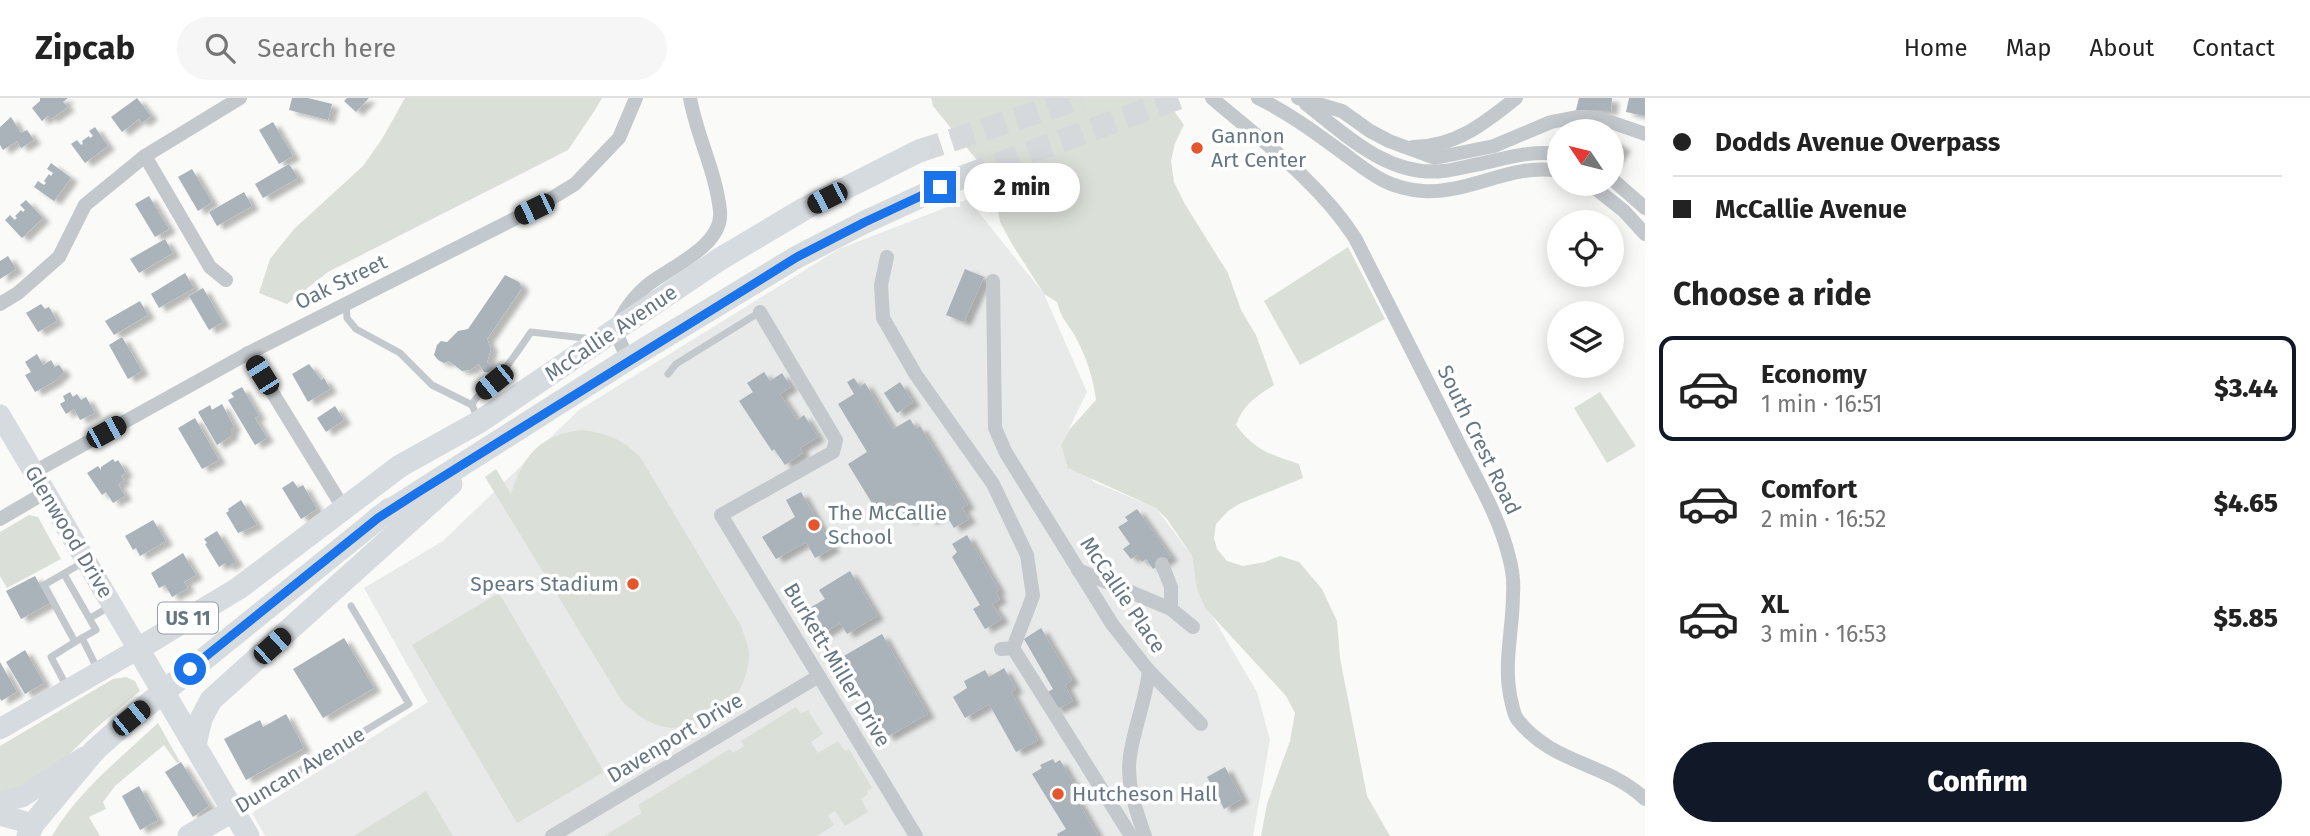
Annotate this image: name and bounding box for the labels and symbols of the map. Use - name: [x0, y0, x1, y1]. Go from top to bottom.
- north arrow: [1547, 119, 1624, 196]
- place label: Gannon Art Center: [1211, 123, 1306, 173]
- marker: Gannon Art Center: [1189, 140, 1205, 156]
- callout: 2 min: [964, 162, 1080, 212]
- route end: [924, 171, 956, 203]
- car: [804, 179, 851, 217]
- car: [511, 190, 558, 228]
- street label: Oak Street: [291, 248, 392, 315]
- street label: McCallie Avenue: [540, 279, 682, 387]
- car: [242, 352, 283, 398]
- car: [472, 361, 517, 403]
- street label: South Crest Road: [1432, 361, 1526, 519]
- car: [83, 413, 130, 451]
- street label: Glenwood Drive: [19, 461, 119, 603]
- place label: The McCallie School: [828, 500, 947, 550]
- marker: The McCallie School: [806, 517, 822, 533]
- street label: McCallie Place: [1075, 532, 1171, 658]
- place label: Spears Stadium: [470, 571, 619, 597]
- marker: Spears Stadium: [625, 576, 641, 592]
- street label: Burkett-Miller Drive: [778, 578, 896, 752]
- road number: US 11: [158, 603, 218, 634]
- car: [250, 624, 295, 668]
- route start: [174, 653, 206, 685]
- street label: Davenport Drive: [602, 687, 748, 789]
- car: [109, 697, 154, 739]
- street label: Duncan Avenue: [230, 721, 370, 819]
- place label: Hutcheson Hall: [1072, 781, 1217, 807]
- marker: Hutcheson Hall: [1050, 786, 1066, 802]

